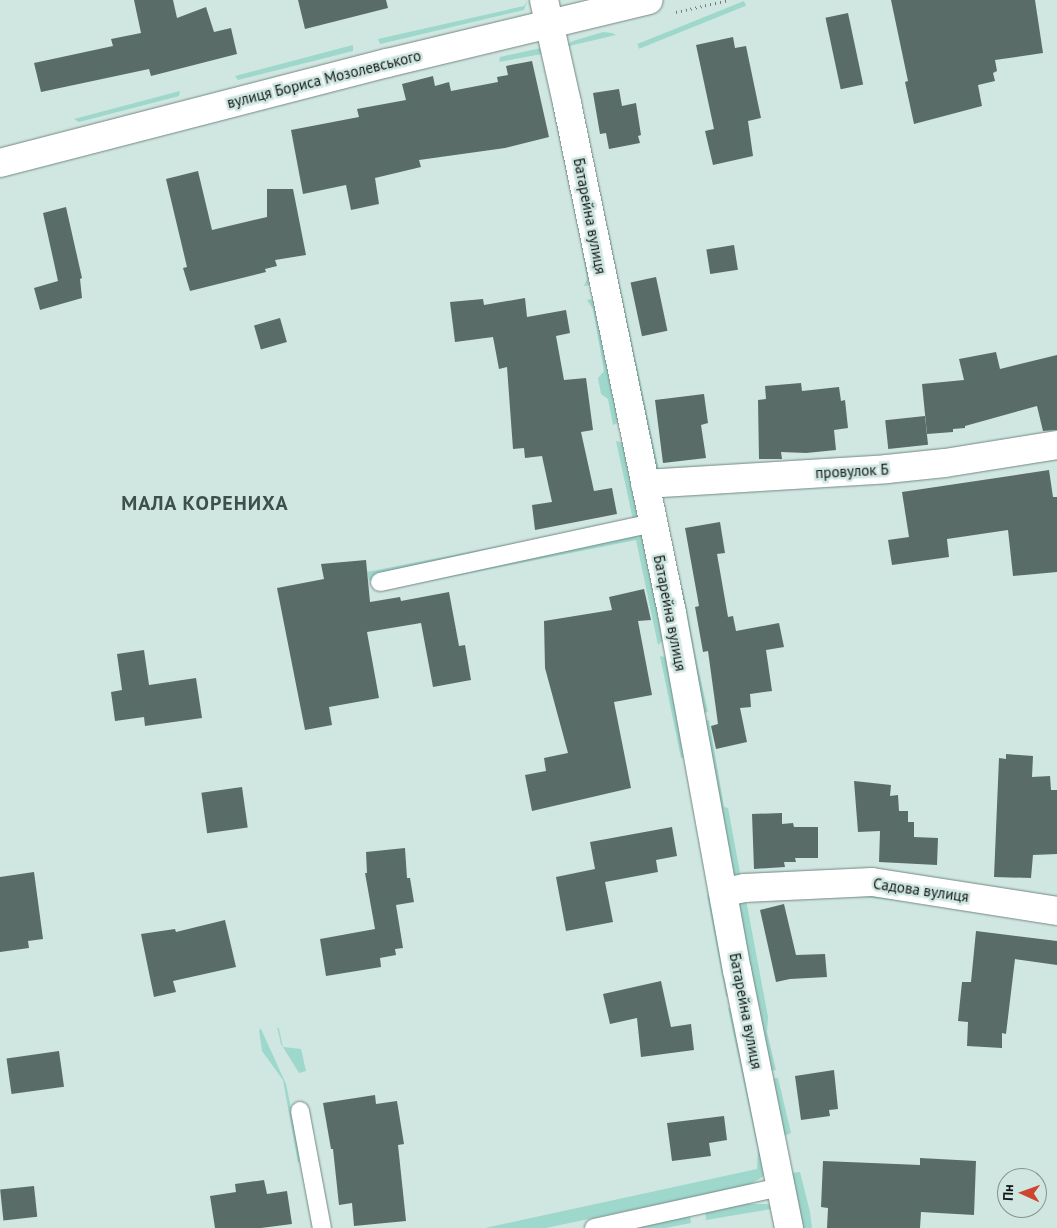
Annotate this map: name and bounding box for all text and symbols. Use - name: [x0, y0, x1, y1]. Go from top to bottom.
- street label: вулиця Бориса Мозолевського: [225, 46, 423, 112]
- street label: Батарейна вулиця: [570, 156, 610, 276]
- street label: провулок Б: [815, 460, 889, 482]
- district label: МАЛА КОРЕНИХА: [119, 491, 291, 515]
- street label: Батарейна вулиця: [650, 553, 690, 673]
- street label: Садова вулиця: [872, 874, 970, 906]
- street label: Батарейна вулиця: [726, 951, 766, 1071]
- north arrow: [997, 1168, 1047, 1218]
- text: Пн: [999, 1184, 1017, 1201]

